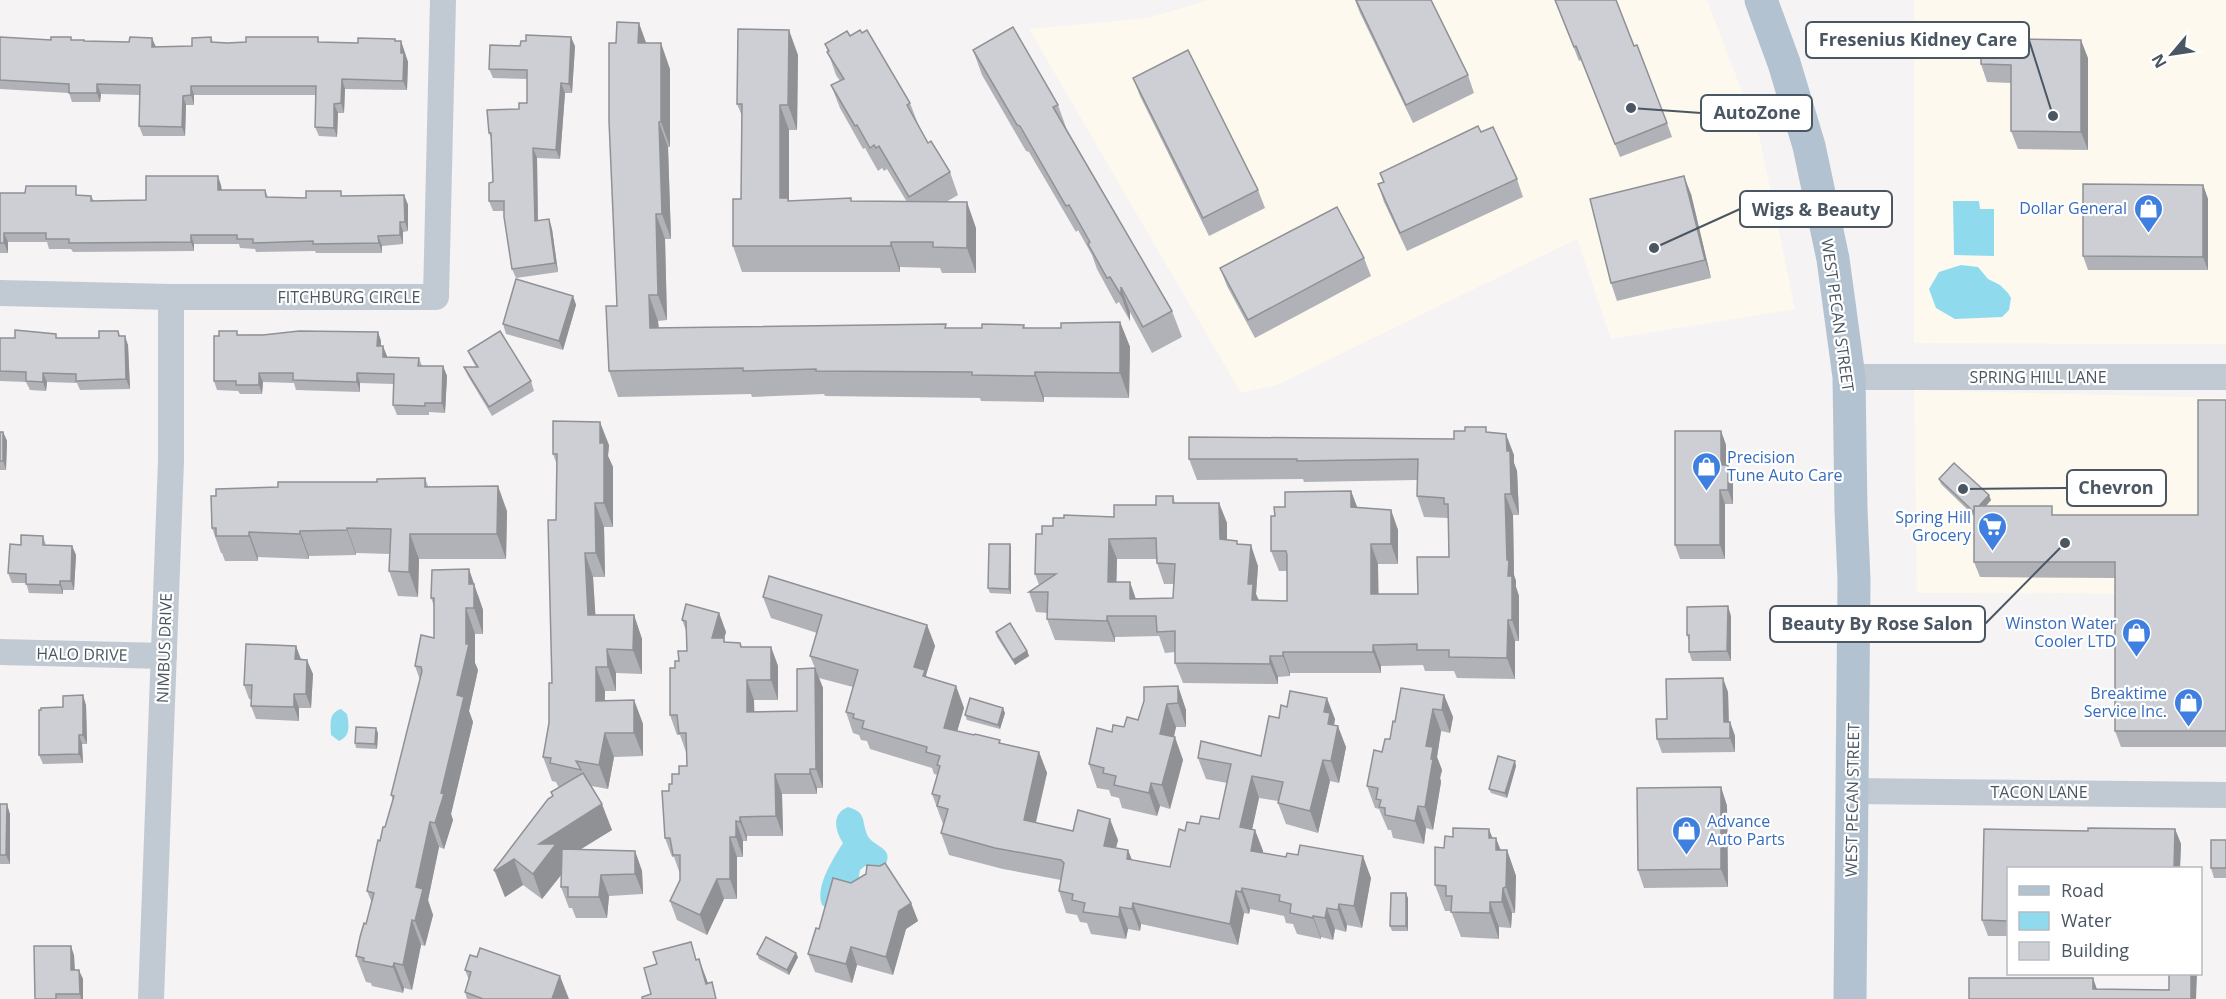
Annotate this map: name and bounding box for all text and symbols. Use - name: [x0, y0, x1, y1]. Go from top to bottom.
- callout: Fresenius Kidney Care: [1806, 22, 2029, 58]
- north arrow: [2142, 24, 2202, 84]
- text: Fresenius Kidney Care: [1819, 27, 2017, 51]
- text: N: [2146, 50, 2172, 72]
- callout: AutoZone: [1701, 95, 1812, 131]
- text: AutoZone: [1713, 100, 1801, 124]
- callout: Wigs & Beauty: [1740, 191, 1892, 227]
- shop icon: Dollar General: [2132, 192, 2164, 234]
- text: Wigs & Beauty: [1752, 197, 1881, 221]
- place label: Dollar General: [2019, 197, 2127, 219]
- street label: WEST PECAN STREET: [1816, 237, 1860, 393]
- street label: FITCHBURG CIRCLE: [278, 286, 420, 308]
- street label: SPRING HILL LANE: [1969, 366, 2107, 388]
- place label: Precision Tune Auto Care: [1727, 446, 1843, 486]
- shop icon: Precision Tune Auto Care: [1690, 450, 1722, 492]
- callout: Chevron: [2067, 470, 2166, 506]
- text: Chevron: [2078, 475, 2154, 499]
- place label: Spring Hill Grocery: [1895, 506, 1972, 546]
- supermarket icon: Spring Hill Grocery: [1976, 510, 2008, 552]
- street label: NIMBUS DRIVE: [151, 593, 177, 703]
- callout: Beauty By Rose Salon: [1770, 606, 1985, 642]
- text: Beauty By Rose Salon: [1781, 611, 1973, 635]
- place label: Winston Water Cooler LTD: [2006, 612, 2116, 652]
- shop icon: Winston Water Cooler LTD: [2121, 616, 2153, 658]
- street label: HALO DRIVE: [36, 642, 128, 666]
- place label: Breaktime Service Inc.: [2084, 682, 2167, 722]
- shop icon: Breaktime Service Inc.: [2172, 686, 2204, 728]
- street label: WEST PECAN STREET: [1840, 722, 1864, 877]
- street label: TACON LANE: [1990, 781, 2088, 803]
- place label: Advance Auto Parts: [1707, 810, 1785, 850]
- shop icon: Advance Auto Parts: [1670, 814, 1702, 856]
- legend: [2007, 867, 2202, 975]
- text: Road: [2061, 878, 2104, 902]
- text: Water: [2061, 908, 2112, 932]
- text: Building: [2061, 938, 2129, 962]

